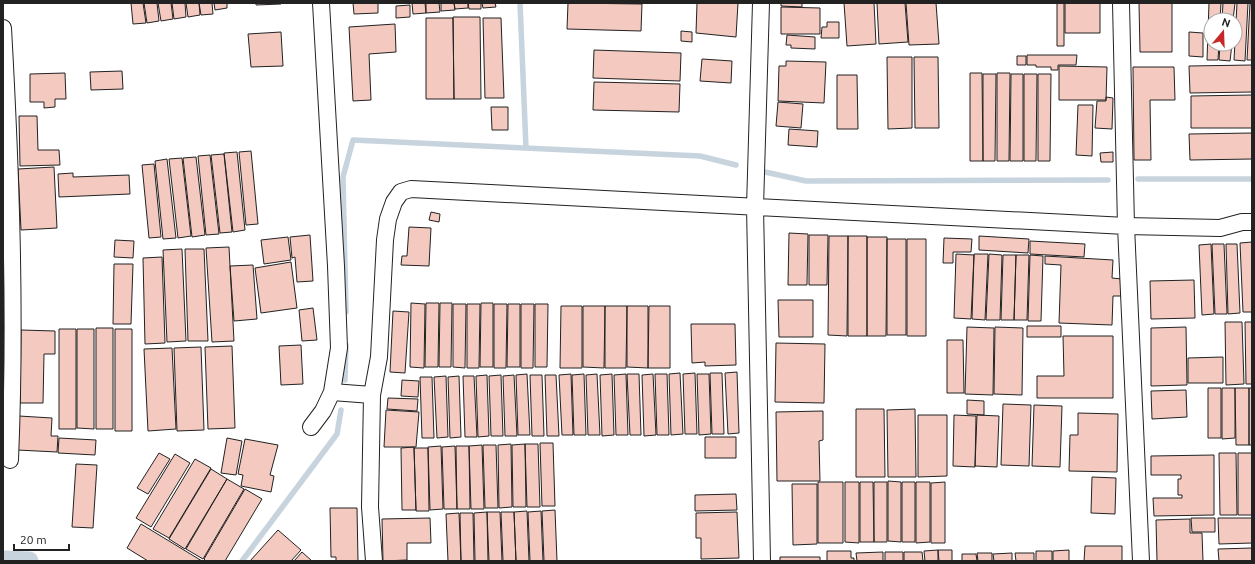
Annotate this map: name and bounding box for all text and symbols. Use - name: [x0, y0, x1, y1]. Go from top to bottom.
- north arrow: [1203, 12, 1243, 52]
- text: N: [1220, 16, 1232, 30]
- scale bar: [14, 526, 69, 552]
- text: 20 m: [20, 533, 47, 546]

